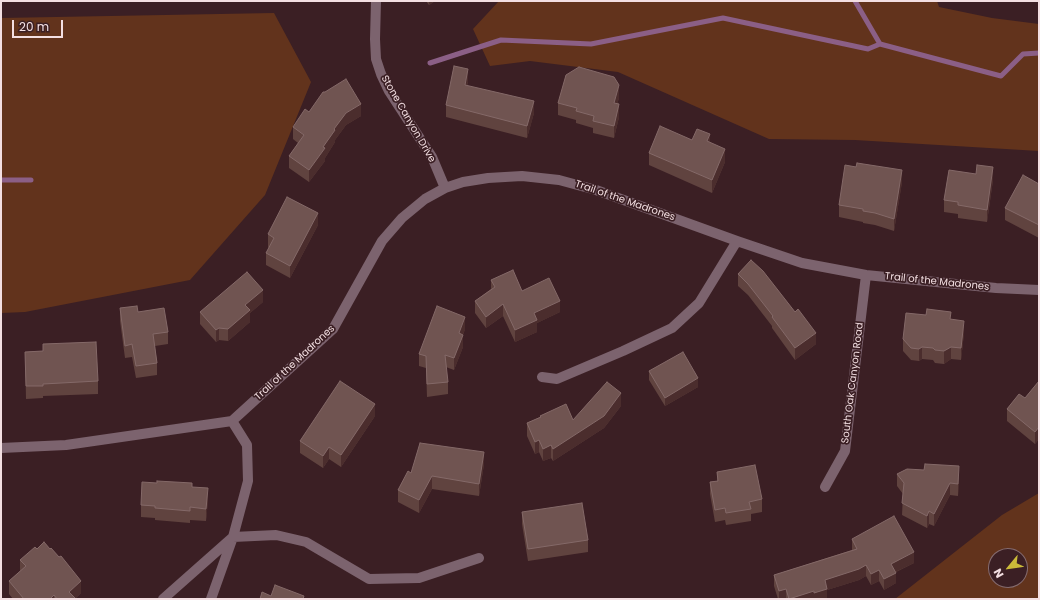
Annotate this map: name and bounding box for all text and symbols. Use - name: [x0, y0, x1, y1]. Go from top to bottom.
- scale bar: [14, 12, 65, 38]
- text: 20 m: [19, 18, 49, 35]
- street label: Stone Canyon Drive: [378, 73, 438, 165]
- street label: Trail of the Madrones: [573, 178, 677, 224]
- street label: Trail of the Madrones: [884, 271, 990, 293]
- street label: South Oak Canyon Road: [840, 322, 866, 444]
- street label: Trail of the Madrones: [253, 323, 337, 403]
- north arrow: [988, 548, 1028, 588]
- text: N: [989, 566, 1007, 581]

